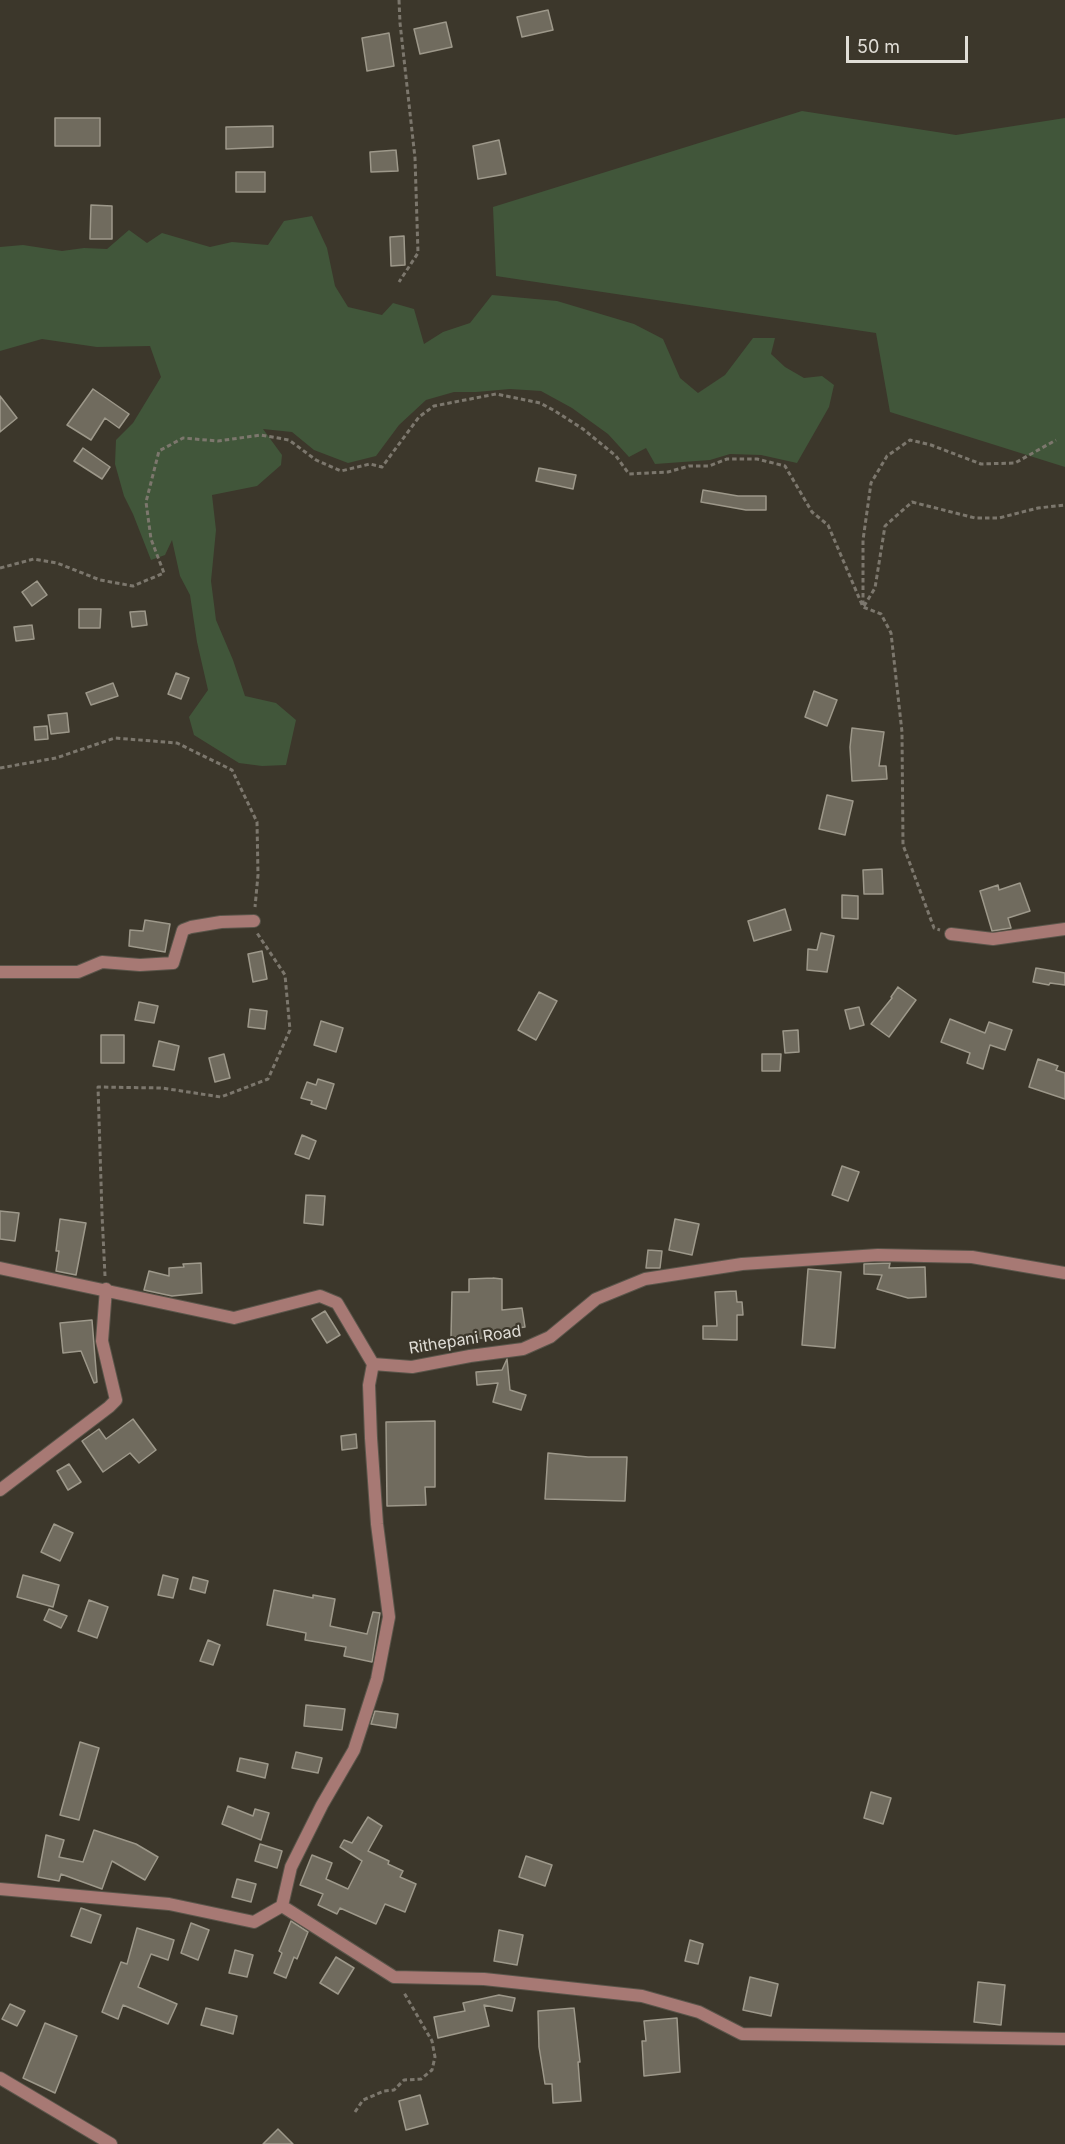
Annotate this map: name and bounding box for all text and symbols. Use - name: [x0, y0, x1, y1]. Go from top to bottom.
- scale bar: [849, 24, 970, 62]
- text: 50 m: [857, 36, 900, 57]
- street label: Rithepani Road: [407, 1322, 523, 1358]

